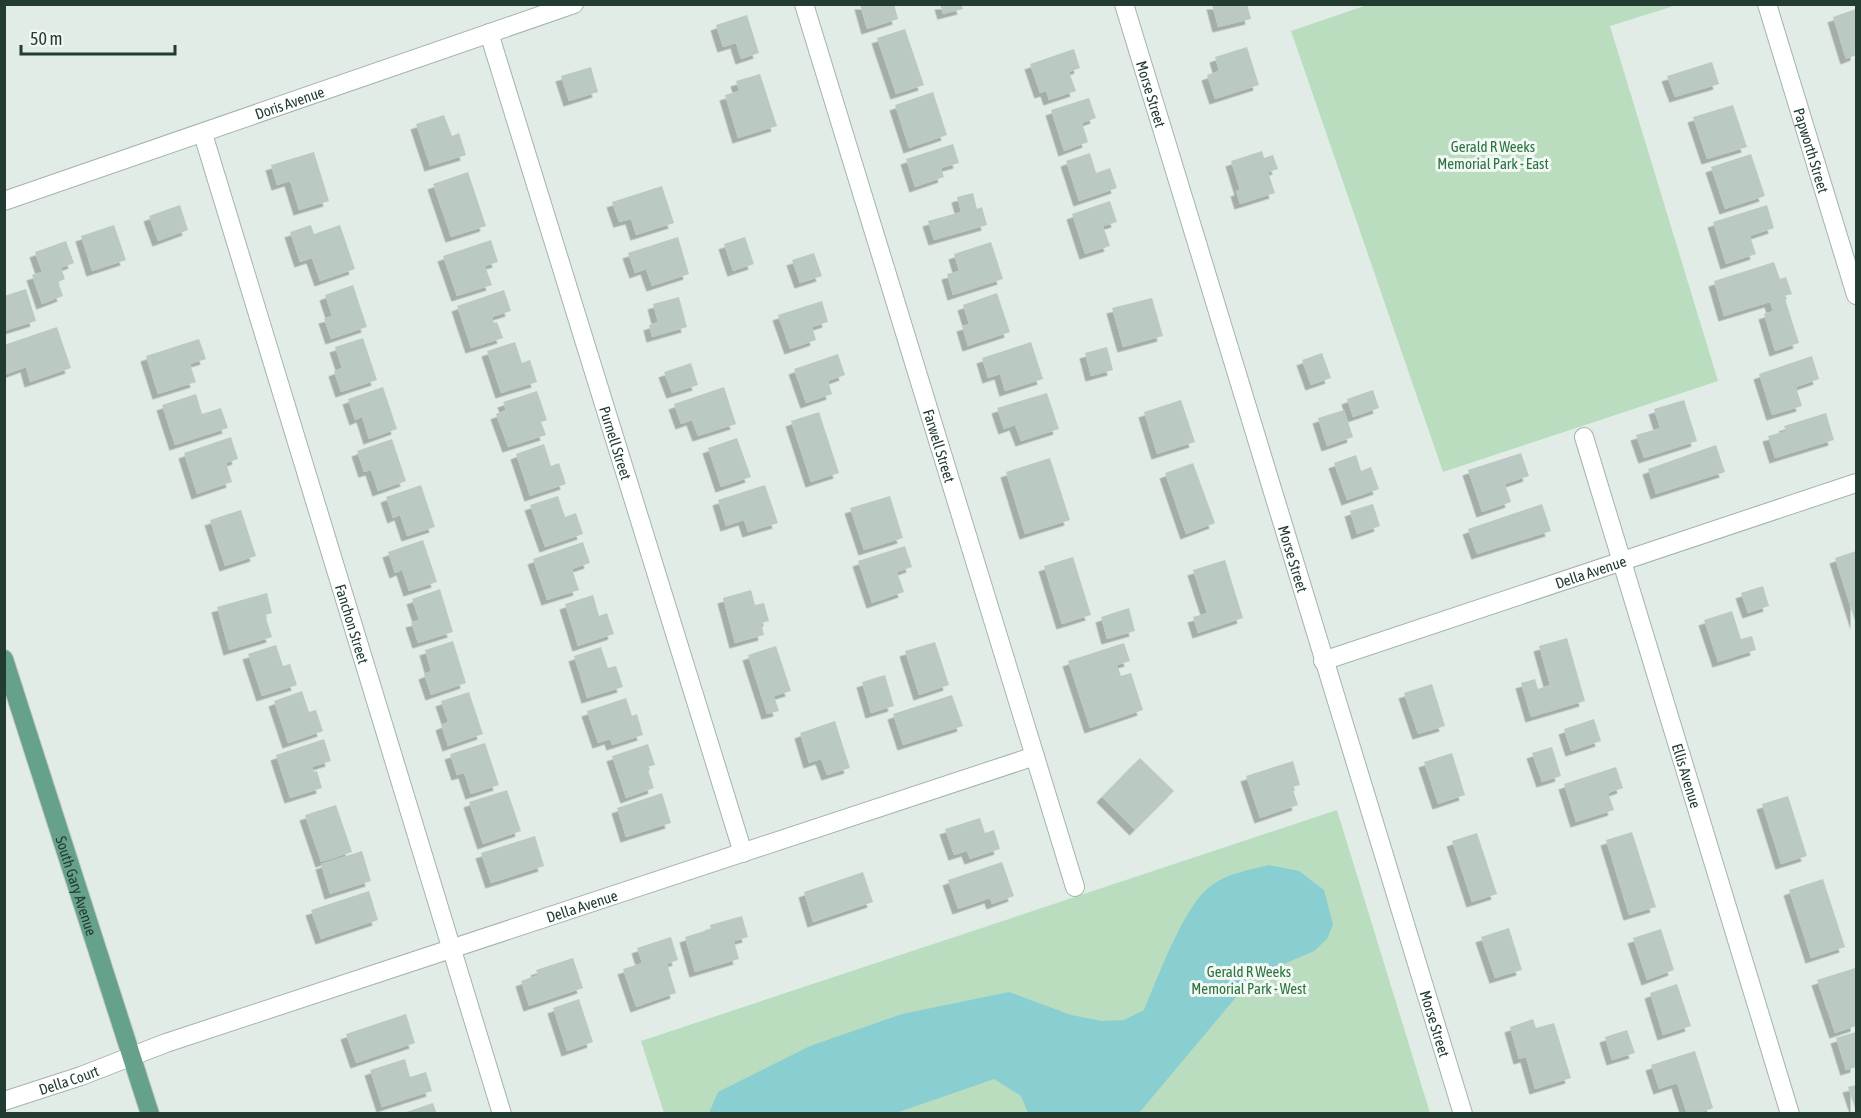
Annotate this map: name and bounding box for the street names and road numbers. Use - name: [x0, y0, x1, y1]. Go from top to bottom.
- street label: Morse Street: [1133, 59, 1170, 129]
- street label: Doris Avenue: [253, 82, 327, 122]
- street label: Papworth Street: [1791, 106, 1833, 195]
- street label: Purnell Street: [597, 404, 635, 482]
- street label: Farwell Street: [920, 407, 959, 484]
- street label: Morse Street: [1275, 523, 1312, 594]
- street label: Della Avenue: [1553, 552, 1628, 591]
- street label: Fanchon Street: [332, 582, 373, 666]
- street label: Ellis Avenue: [1669, 741, 1705, 810]
- street label: South Gary Avenue: [53, 834, 101, 938]
- street label: Della Avenue: [544, 886, 620, 925]
- street label: Morse Street: [1417, 988, 1454, 1059]
- street label: Della Court: [37, 1062, 101, 1098]

